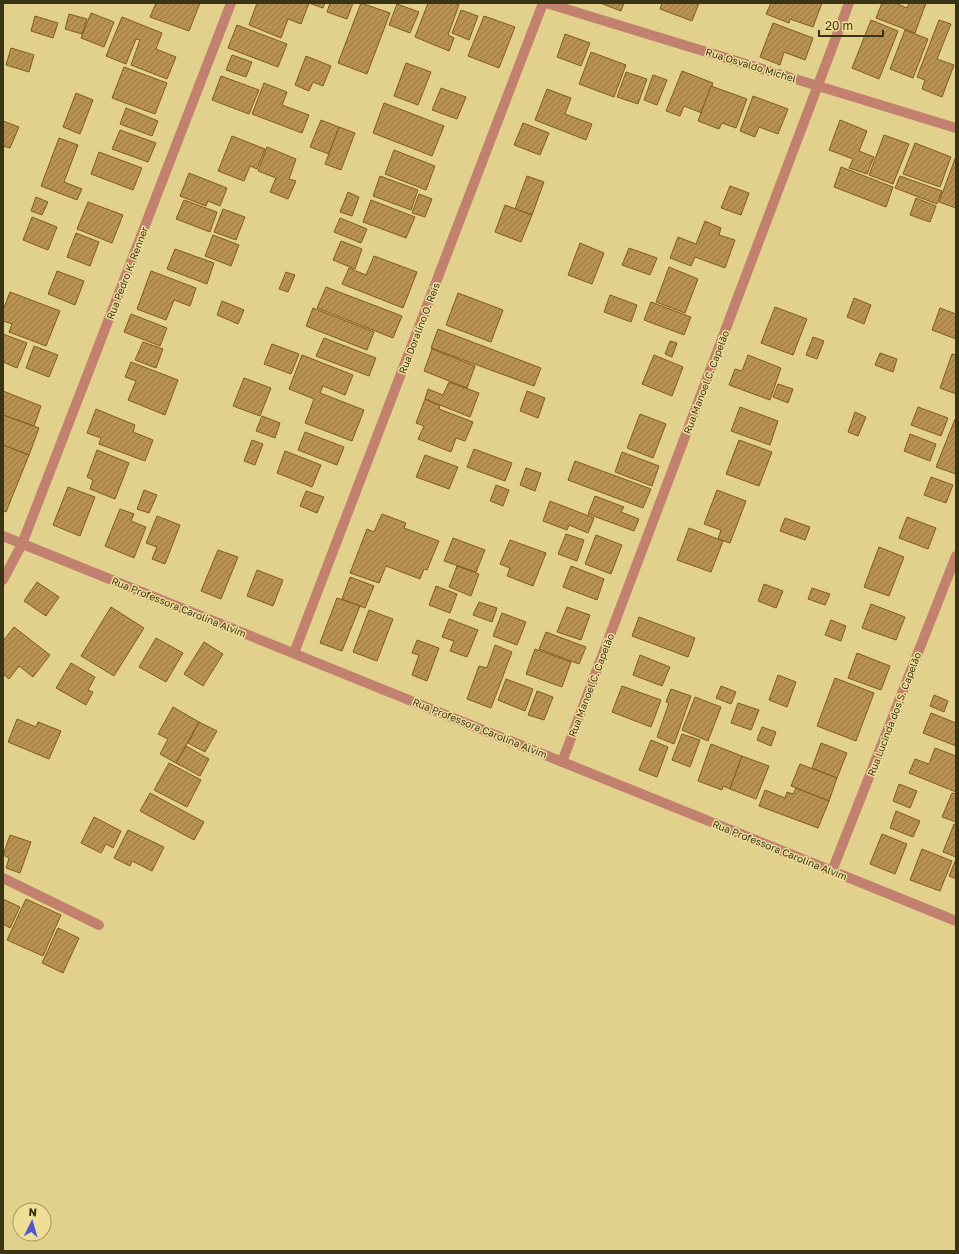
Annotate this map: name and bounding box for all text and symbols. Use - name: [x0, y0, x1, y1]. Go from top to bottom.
- scale bar: [819, 12, 883, 38]
- text: 20 m: [825, 18, 853, 33]
- street label: Rua Osvaldo Michel: [704, 46, 798, 84]
- street label: Rua Pedro K. Renner: [104, 225, 150, 321]
- street label: Rua Doralino O. Reis: [396, 281, 442, 375]
- street label: Rua Manoel C. Capelão: [681, 328, 731, 436]
- street label: Rua Professora Carolina Alvim: [110, 574, 248, 640]
- street label: Rua Manoel C. Capelão: [566, 631, 616, 739]
- street label: Rua Lucinda dos S. Capelão: [865, 650, 923, 778]
- street label: Rua Professora Carolina Alvim: [411, 695, 549, 761]
- street label: Rua Professora Carolina Alvim: [711, 817, 849, 883]
- north arrow: [12, 1202, 52, 1242]
- text: N: [28, 1205, 38, 1218]

